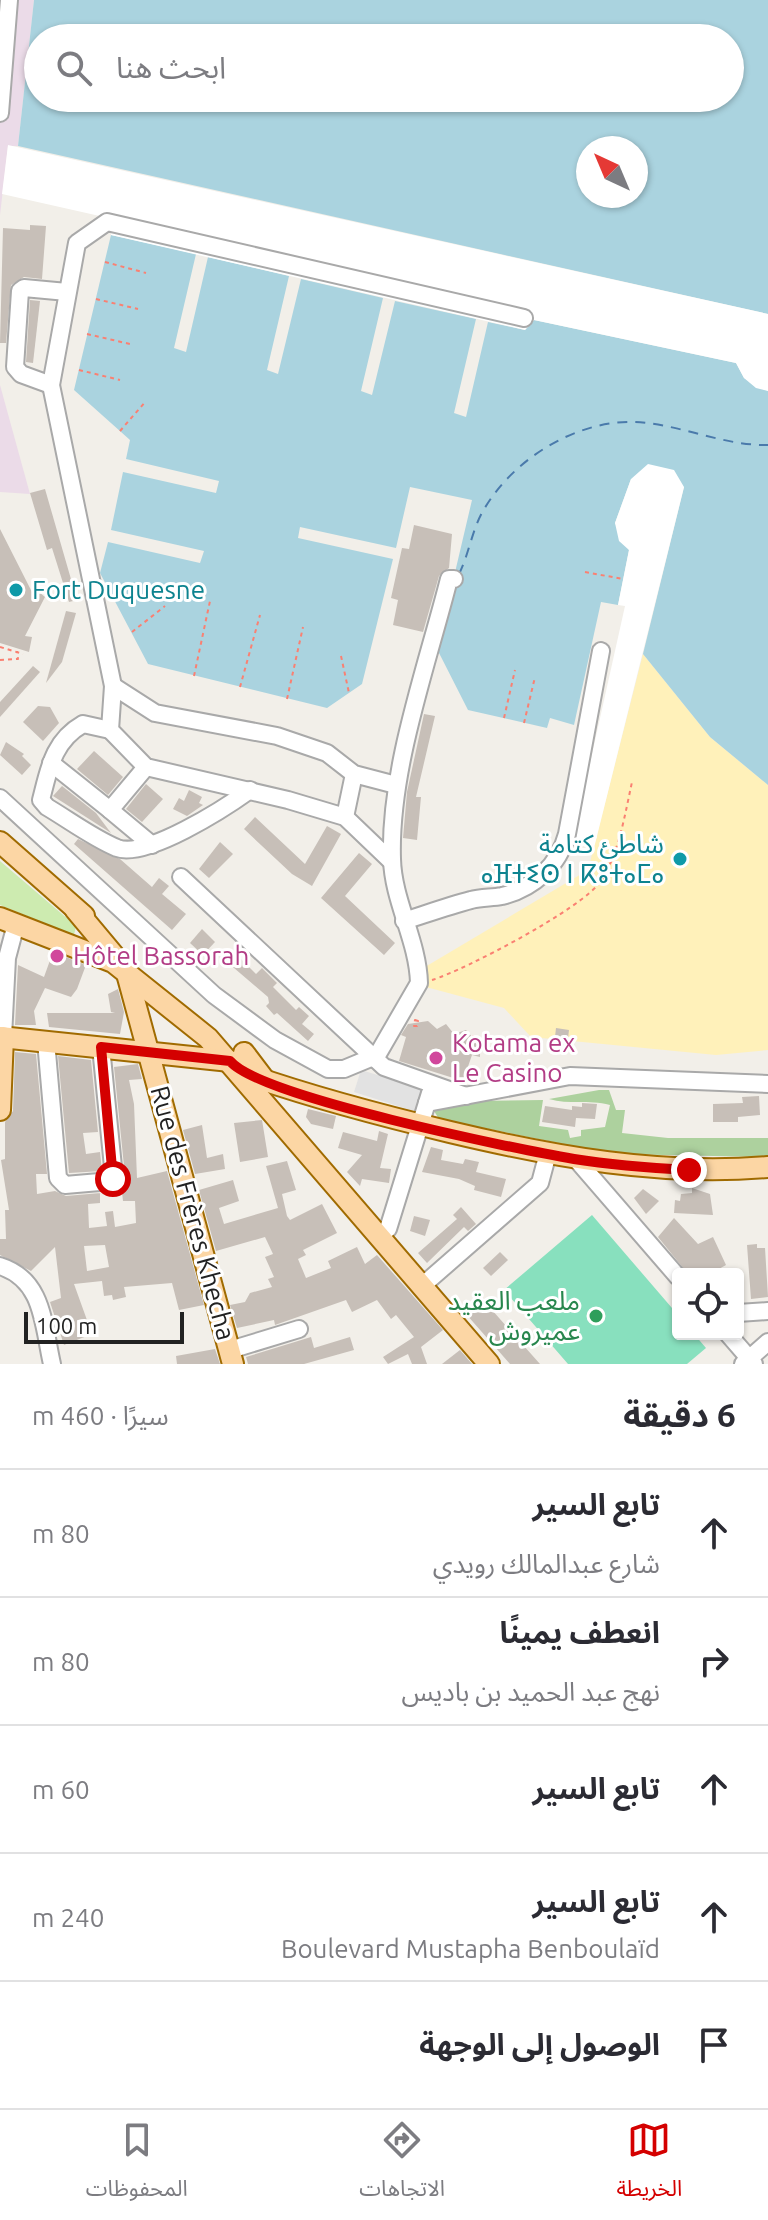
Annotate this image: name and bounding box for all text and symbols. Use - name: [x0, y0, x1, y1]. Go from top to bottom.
- search box: [24, 24, 744, 112]
- icon: search: [52, 46, 96, 90]
- text: ابحث هنا: [116, 50, 226, 84]
- north arrow: [576, 136, 648, 208]
- place label: Fort Duquesne: [32, 575, 205, 604]
- marker: Fort Duquesne: [7, 581, 25, 599]
- place label: شاطئ كتامة ⴰⴼⵜⵉⵙ ⵏ ⴽⵓⵜⴰⵎⴰ: [481, 829, 664, 888]
- marker: شاطئ كتامة ⴰⴼⵜⵉⵙ ⵏ ⴽⵓⵜⴰⵎⴰ: [671, 850, 689, 868]
- place label: Hôtel Bassorah: [73, 941, 249, 970]
- marker: Hôtel Bassorah: [48, 947, 66, 965]
- place label: Kotama ex Le Casino: [452, 1028, 575, 1087]
- marker: Kotama ex Le Casino: [427, 1049, 445, 1067]
- street label: Rue des Frères Khecha: [146, 1082, 241, 1343]
- route end: [671, 1152, 707, 1188]
- route start: [95, 1161, 131, 1197]
- map controls: [672, 1268, 744, 1340]
- button: locate: [672, 1268, 744, 1340]
- place label: ملعب العقيد عميروش: [448, 1286, 580, 1346]
- marker: ملعب العقيد عميروش: [587, 1307, 605, 1325]
- scale bar: [24, 1308, 184, 1344]
- text: 100 m: [36, 1313, 97, 1338]
- text: 6 دقيقة: [623, 1395, 736, 1433]
- text: سيرًا · 460 m: [32, 1401, 169, 1430]
- text: تابع السير: [533, 1487, 660, 1521]
- icon: ahead: [692, 1511, 736, 1555]
- text: 80 m: [32, 1519, 90, 1548]
- text: شارع عبدالمالك رويدي: [433, 1549, 660, 1578]
- text: انعطف يمينًا: [500, 1615, 660, 1649]
- icon: right: [692, 1639, 736, 1683]
- text: 80 m: [32, 1647, 90, 1676]
- text: نهج عبد الحميد بن باديس: [402, 1677, 660, 1706]
- icon: ahead: [692, 1767, 736, 1811]
- text: تابع السير: [533, 1771, 660, 1805]
- text: 60 m: [32, 1775, 90, 1804]
- text: تابع السير: [533, 1884, 660, 1918]
- icon: ahead: [692, 1895, 736, 1939]
- text: 240 m: [32, 1903, 104, 1932]
- text: Boulevard Mustapha Benboulaïd: [281, 1934, 660, 1963]
- icon: arrive: [692, 2023, 736, 2067]
- text: الوصول إلى الوجهة: [419, 2027, 660, 2061]
- tab: المحفوظات: [86, 2118, 188, 2212]
- tab: الاتجاهات: [359, 2118, 445, 2212]
- tab: الخريطة: [616, 2118, 682, 2212]

